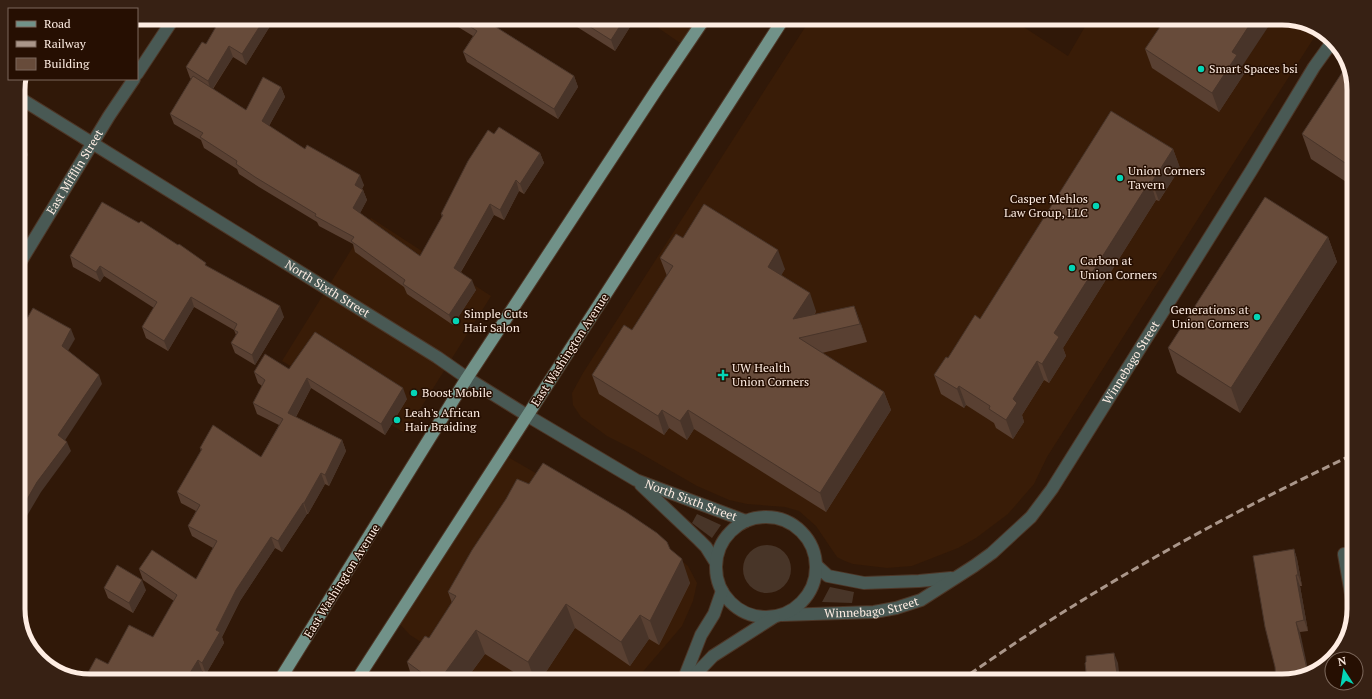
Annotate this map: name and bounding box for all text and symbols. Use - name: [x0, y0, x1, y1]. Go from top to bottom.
- legend: [8, 8, 138, 80]
- text: Road: [44, 16, 71, 31]
- text: Railway: [44, 36, 87, 51]
- text: Building: [44, 56, 90, 71]
- place label: Smart Spaces bsi: [1209, 61, 1298, 76]
- marker: Smart Spaces bsi: [1196, 64, 1206, 74]
- street label: East Mifflin Street: [43, 126, 106, 217]
- place label: Union Corners Tavern: [1128, 163, 1205, 192]
- marker: Union Corners Tavern: [1115, 173, 1125, 183]
- place label: Casper Mehlos Law Group, LLC: [1004, 191, 1088, 220]
- marker: Casper Mehlos Law Group, LLC: [1091, 201, 1101, 211]
- place label: Carbon at Union Corners: [1080, 253, 1157, 282]
- street label: North Sixth Street: [282, 256, 373, 321]
- marker: Carbon at Union Corners: [1067, 263, 1077, 273]
- street label: East Washington Avenue: [527, 290, 612, 409]
- place label: Generations at Union Corners: [1170, 302, 1250, 331]
- place label: Simple Cuts Hair Salon: [464, 306, 528, 335]
- marker: Generations at Union Corners: [1252, 312, 1262, 322]
- marker: Simple Cuts Hair Salon: [451, 316, 461, 326]
- street label: Winnebago Street: [1099, 317, 1163, 407]
- place label: UW Health Union Corners: [732, 360, 809, 389]
- marker: UW Health Union Corners: [717, 369, 729, 381]
- place label: Boost Mobile: [422, 385, 492, 400]
- marker: Boost Mobile: [409, 388, 419, 398]
- place label: Leah's African Hair Braiding: [405, 405, 480, 434]
- marker: Leah's African Hair Braiding: [392, 415, 402, 425]
- street label: North Sixth Street: [643, 476, 740, 524]
- street label: East Washington Avenue: [300, 521, 383, 641]
- street label: Winnebago Street: [824, 593, 921, 621]
- north arrow: [1324, 651, 1364, 691]
- text: N: [1336, 653, 1348, 669]

